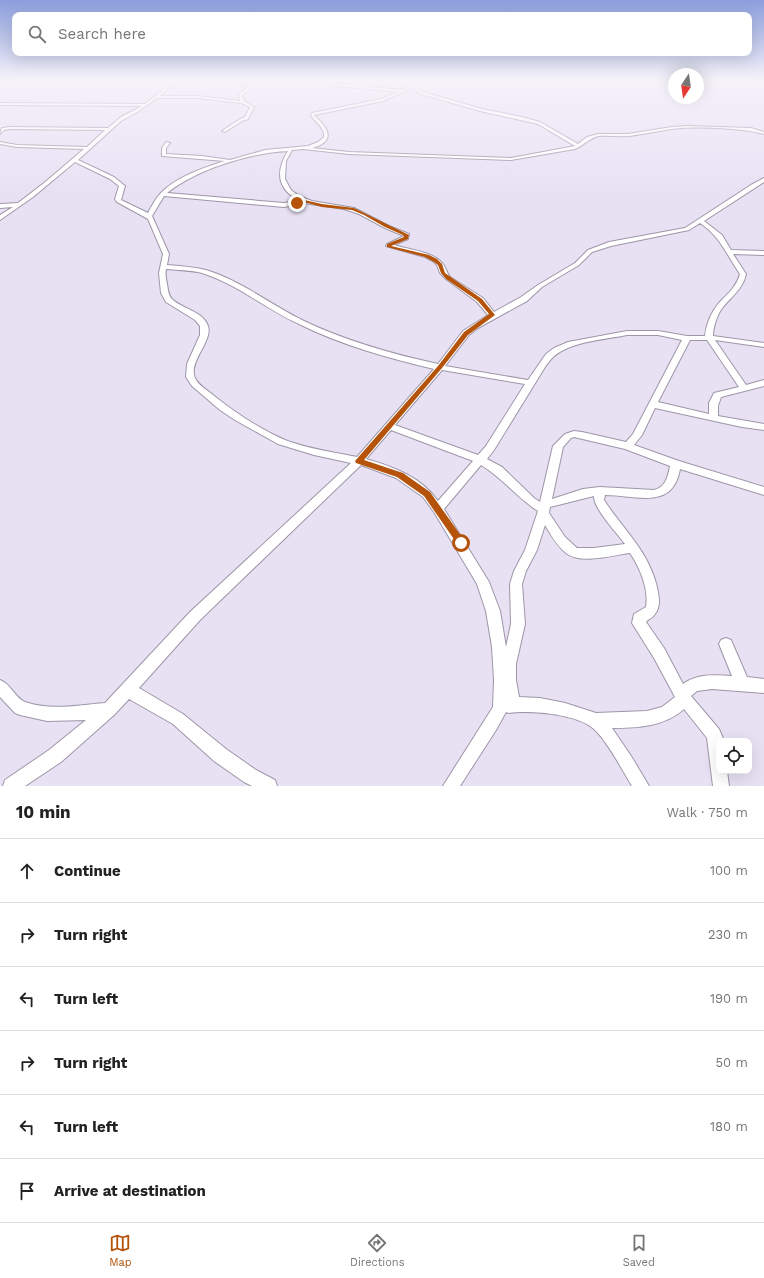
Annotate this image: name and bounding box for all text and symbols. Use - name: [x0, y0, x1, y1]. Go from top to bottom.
- search box: [12, 12, 752, 56]
- icon: search: [26, 23, 48, 45]
- text: Search here: [58, 25, 146, 43]
- north arrow: [668, 68, 704, 104]
- route end: [288, 194, 306, 212]
- route start: [452, 534, 470, 552]
- map controls: [716, 738, 752, 774]
- button: locate: [716, 738, 752, 774]
- text: 10 min: [16, 802, 71, 822]
- text: Walk · 750 m: [667, 805, 748, 820]
- icon: ahead: [16, 860, 38, 882]
- text: Continue: [54, 862, 121, 880]
- text: 100 m: [710, 863, 748, 878]
- icon: right: [16, 924, 38, 946]
- text: Turn right: [54, 926, 127, 944]
- text: 230 m: [708, 927, 748, 942]
- icon: left: [16, 988, 38, 1010]
- text: Turn left: [54, 990, 118, 1008]
- text: 190 m: [710, 991, 748, 1006]
- icon: right: [16, 1052, 38, 1074]
- text: Turn right: [54, 1054, 127, 1072]
- text: 50 m: [716, 1055, 748, 1070]
- icon: left: [16, 1116, 38, 1138]
- text: Turn left: [54, 1118, 118, 1136]
- text: 180 m: [710, 1119, 748, 1134]
- icon: arrive: [16, 1180, 38, 1202]
- text: Arrive at destination: [54, 1182, 206, 1200]
- tab: Map: [109, 1232, 132, 1269]
- tab: Directions: [350, 1232, 404, 1269]
- tab: Saved: [623, 1232, 655, 1269]

